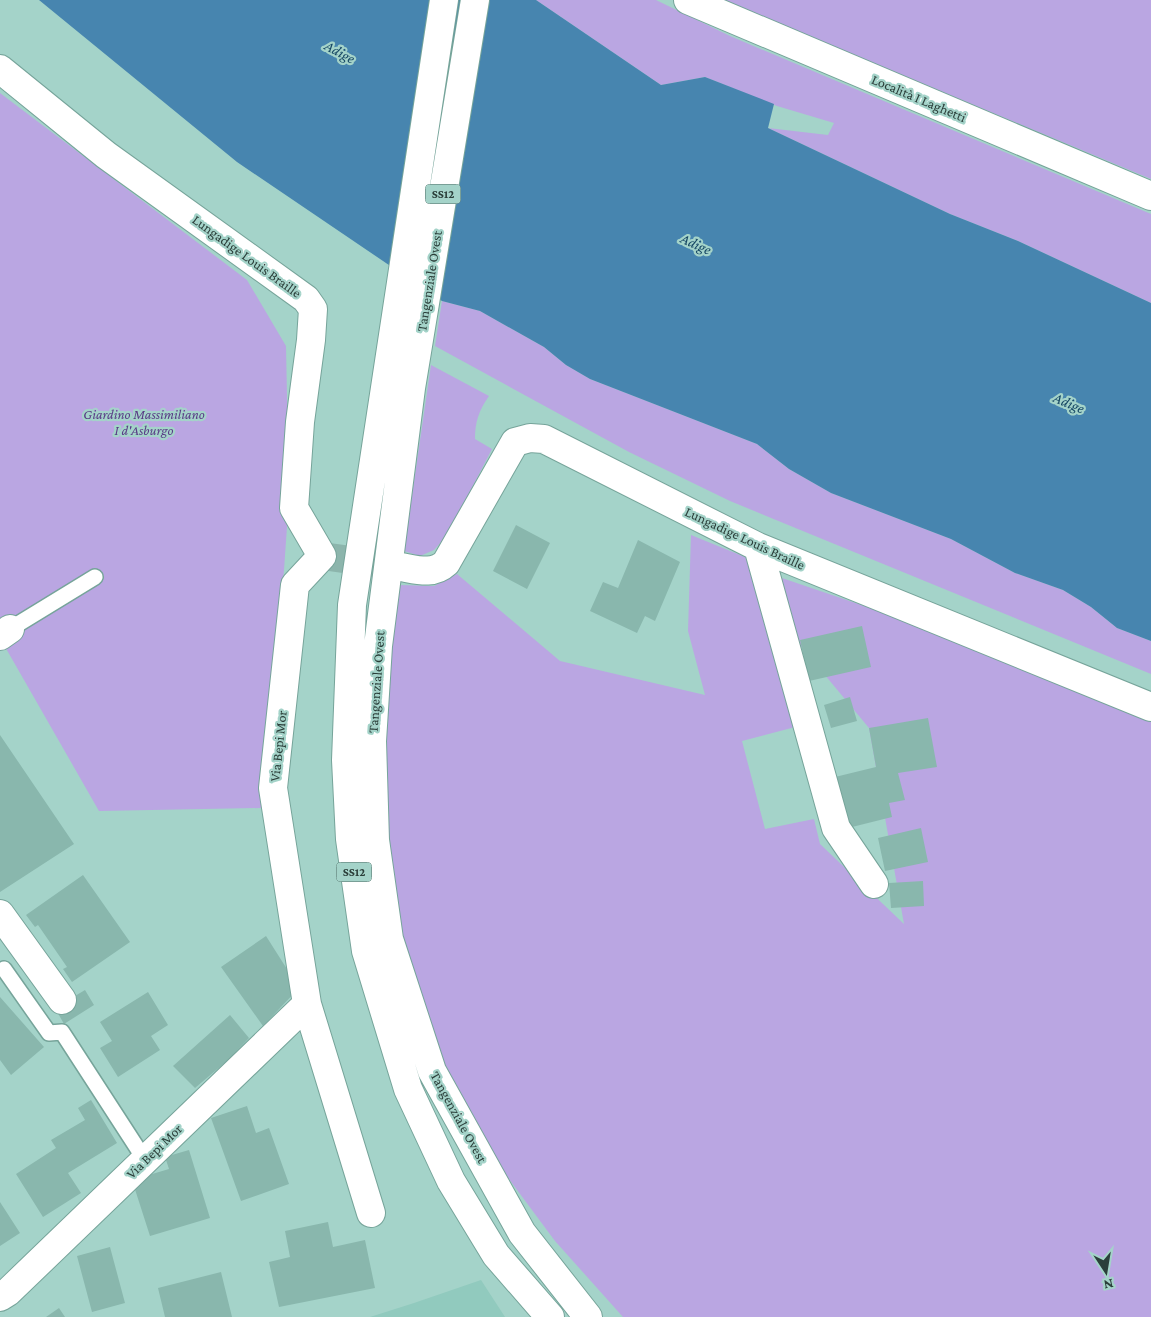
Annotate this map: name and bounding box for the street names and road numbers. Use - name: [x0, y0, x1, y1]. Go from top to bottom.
- street label: Località I Laghetti: [869, 71, 969, 125]
- road number: SS12: [426, 184, 460, 203]
- street label: Lungadige Louis Braille: [189, 211, 305, 301]
- street label: Tangenziale Ovest: [413, 229, 445, 333]
- street label: Lungadige Louis Braille: [682, 503, 808, 573]
- street label: Tangenziale Ovest: [364, 630, 388, 733]
- street label: Via Bepi Mor: [266, 710, 290, 782]
- road number: SS12: [336, 862, 372, 882]
- street label: Tangenziale Ovest: [427, 1068, 491, 1166]
- street label: Via Bepi Mor: [123, 1120, 185, 1182]

